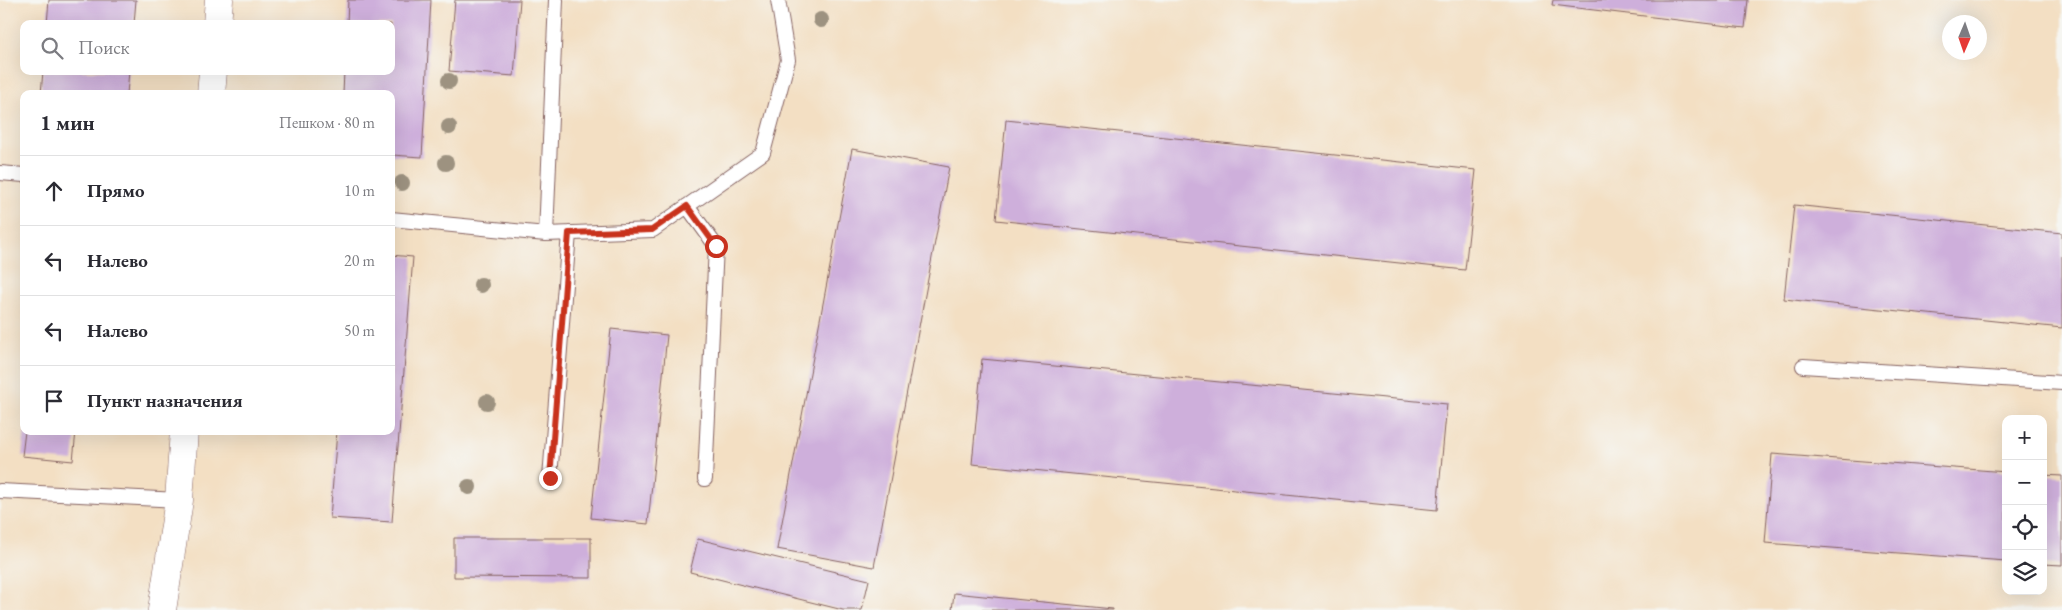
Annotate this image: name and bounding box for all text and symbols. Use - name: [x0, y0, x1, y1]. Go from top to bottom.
- north arrow: [1942, 15, 1987, 60]
- search box: [20, 20, 395, 75]
- icon: search: [38, 34, 66, 62]
- text: Поиск: [78, 35, 130, 60]
- text: 1 мин: [40, 109, 95, 136]
- text: Пешком · 80 m: [279, 112, 375, 133]
- icon: ahead: [40, 177, 68, 205]
- text: Прямо: [87, 178, 145, 203]
- text: 10 m: [344, 180, 375, 201]
- route start: [705, 235, 728, 258]
- icon: left: [40, 247, 68, 275]
- text: Налево: [87, 248, 148, 273]
- text: 20 m: [344, 250, 375, 271]
- icon: left: [40, 317, 68, 345]
- text: Налево: [87, 318, 148, 343]
- text: 50 m: [344, 320, 375, 341]
- icon: arrive: [40, 387, 68, 415]
- text: Пункт назначения: [87, 388, 243, 413]
- map controls: [2002, 415, 2047, 595]
- button: +: [2002, 415, 2047, 460]
- button: −: [2002, 460, 2047, 505]
- route end: [539, 467, 562, 490]
- button: locate: [2002, 505, 2047, 550]
- button: layers: [2002, 550, 2047, 595]

